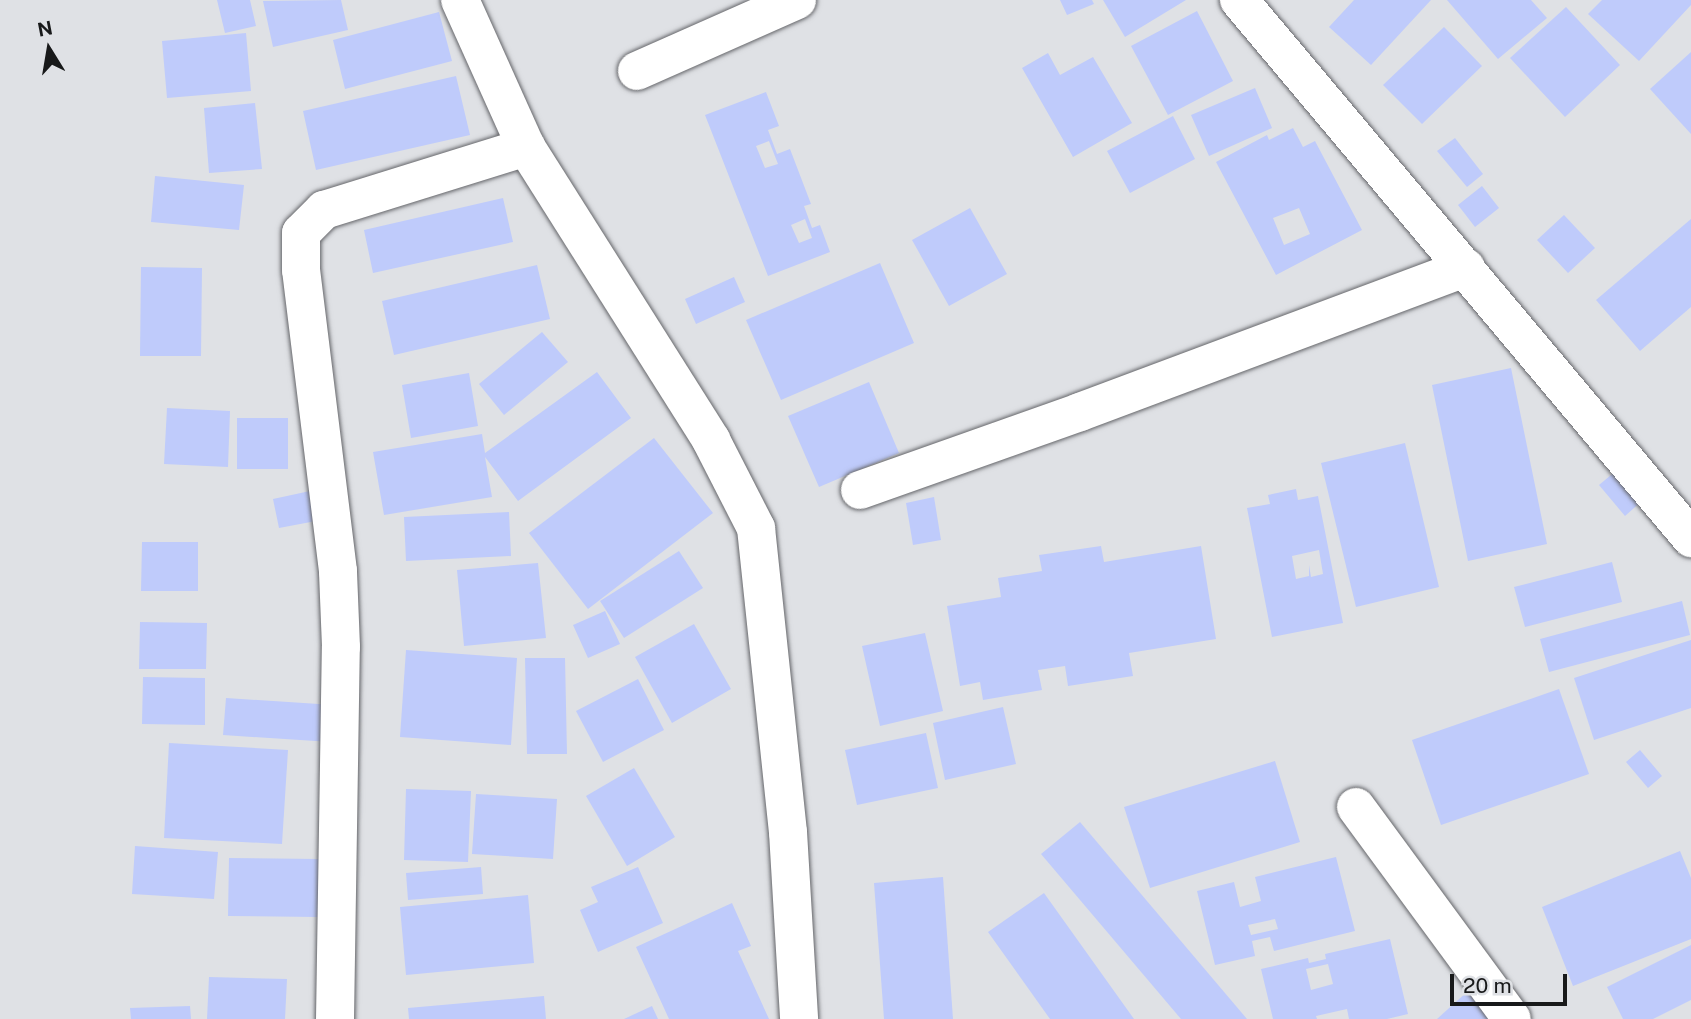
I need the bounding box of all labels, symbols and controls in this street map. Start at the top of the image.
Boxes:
north arrow [14,14,84,84]
text: N [36,16,54,41]
scale bar [1453,960,1570,1004]
text: 20 m [1463,973,1512,998]

